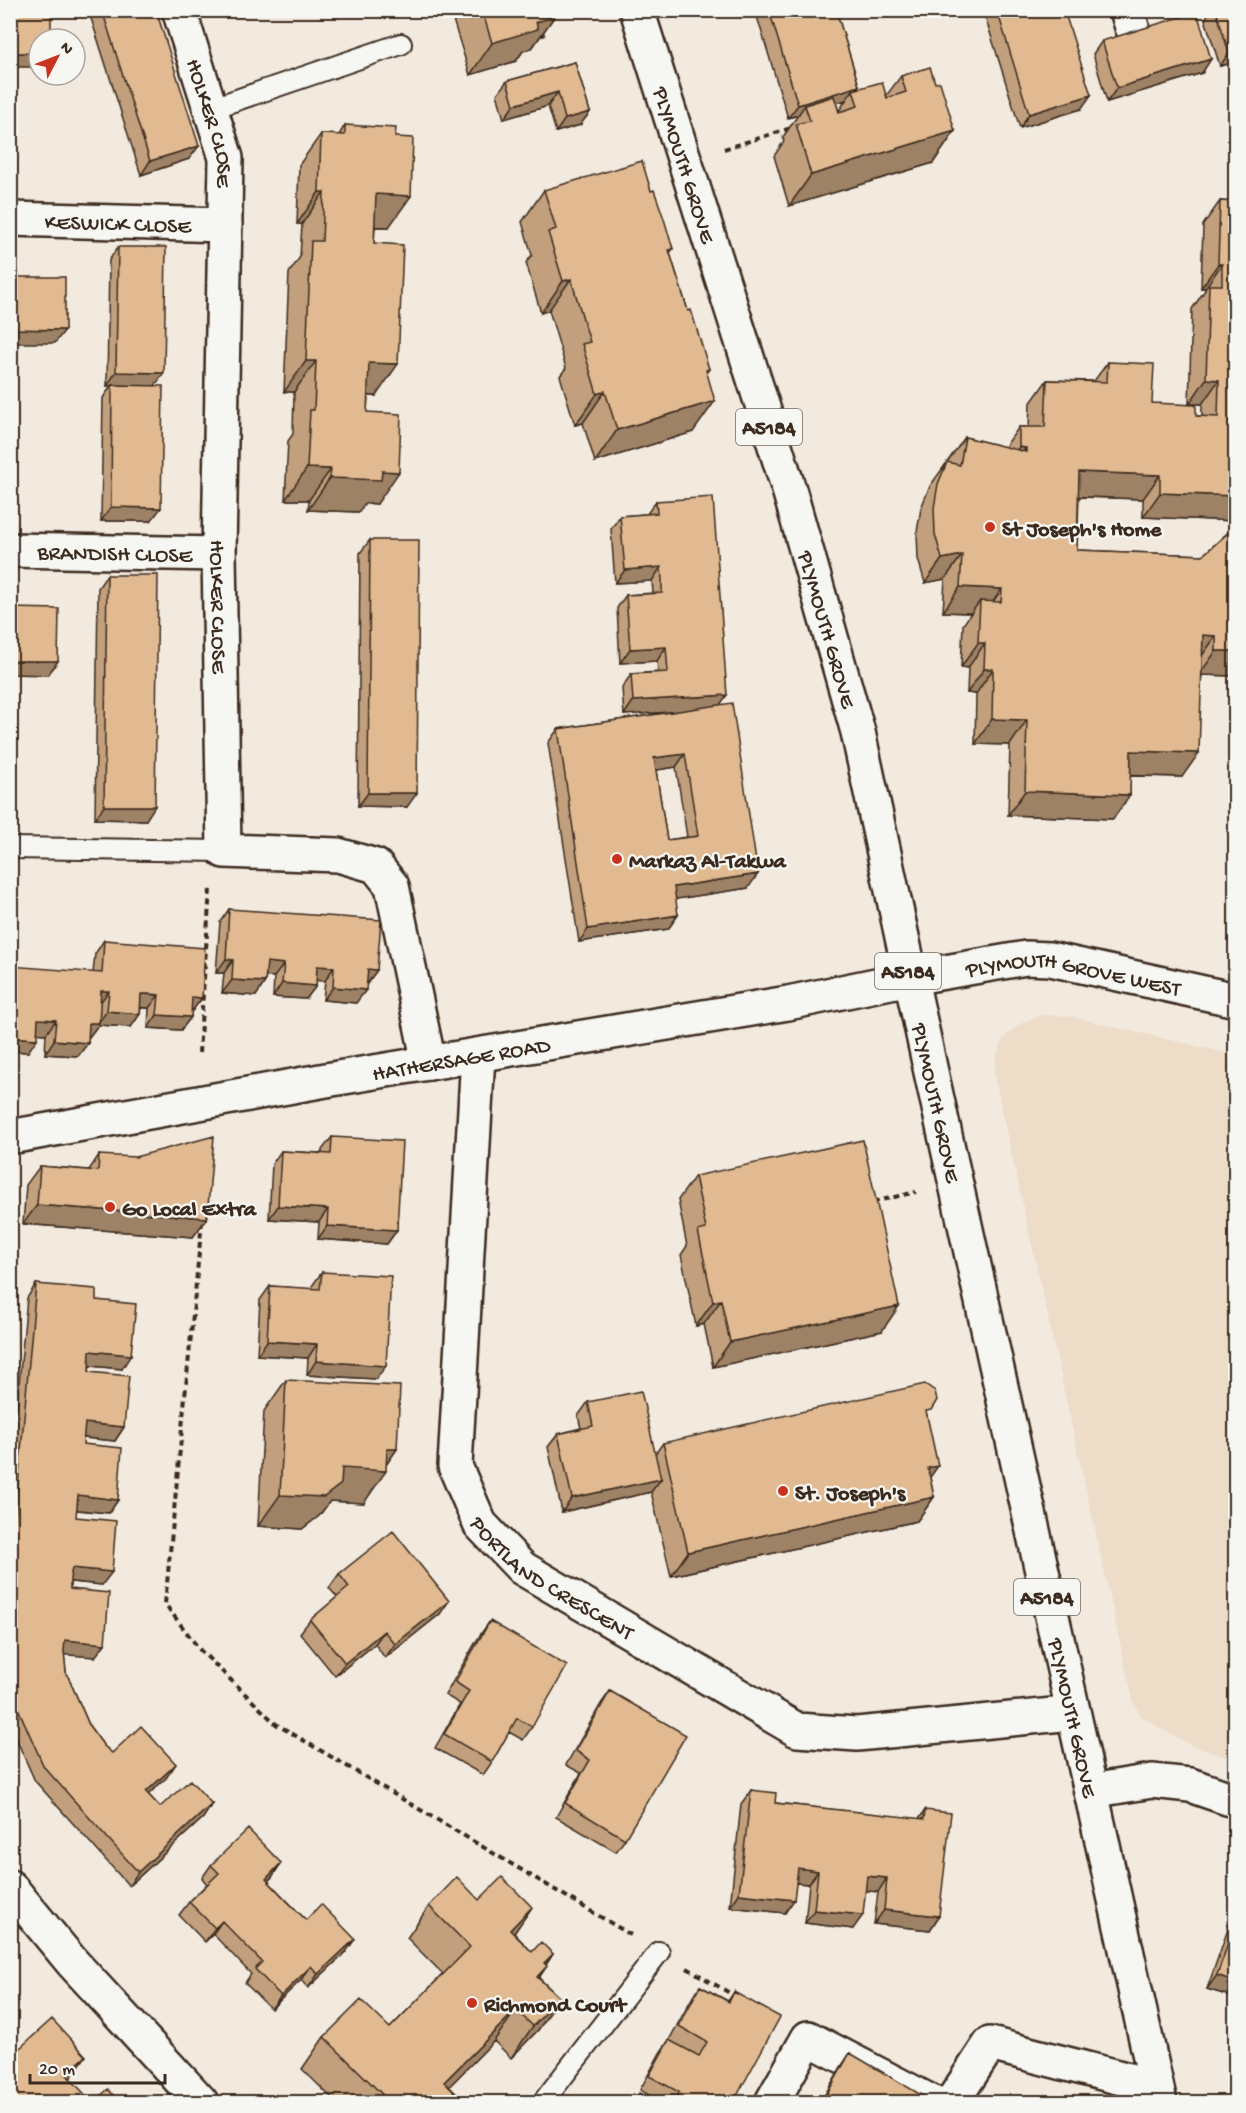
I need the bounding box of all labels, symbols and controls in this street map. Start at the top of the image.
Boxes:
north arrow [27,27,87,87]
text: N [55,39,76,60]
street label: HOLKER CLOSE [178,56,236,189]
street label: PLYMOUTH GROVE [645,83,719,248]
street label: KESWICK CLOSE [44,211,193,241]
road number: A5184 [736,409,802,445]
place label: St Joseph's Home [1002,518,1162,544]
marker: St Joseph's Home [983,520,997,534]
street label: HOLKER CLOSE [202,540,230,675]
street label: BRANDISH CLOSE [36,542,194,571]
street label: PLYMOUTH GROVE [790,547,860,713]
place label: Markaz Al-Takwa [629,850,787,876]
marker: Markaz Al-Takwa [610,852,624,866]
street label: PLYMOUTH GROVE WEST [963,949,1184,1005]
road number: A5184 [875,953,941,989]
street label: PLYMOUTH GROVE [904,1020,964,1187]
street label: HATHERSAGE ROAD [371,1034,553,1089]
place label: Go Local Extra [122,1198,258,1224]
marker: Go Local Extra [103,1200,117,1214]
place label: St. Joseph's [795,1482,907,1508]
marker: St. Joseph's [776,1484,790,1498]
street label: PORTLAND CRESCENT [461,1513,639,1649]
road number: A5184 [1014,1579,1080,1615]
street label: PLYMOUTH GROVE [1040,1635,1101,1802]
place label: Richmond Court [483,1994,628,2020]
marker: Richmond Court [465,1996,479,2010]
scale bar [30,2047,165,2085]
text: 20 m [39,2060,75,2081]

